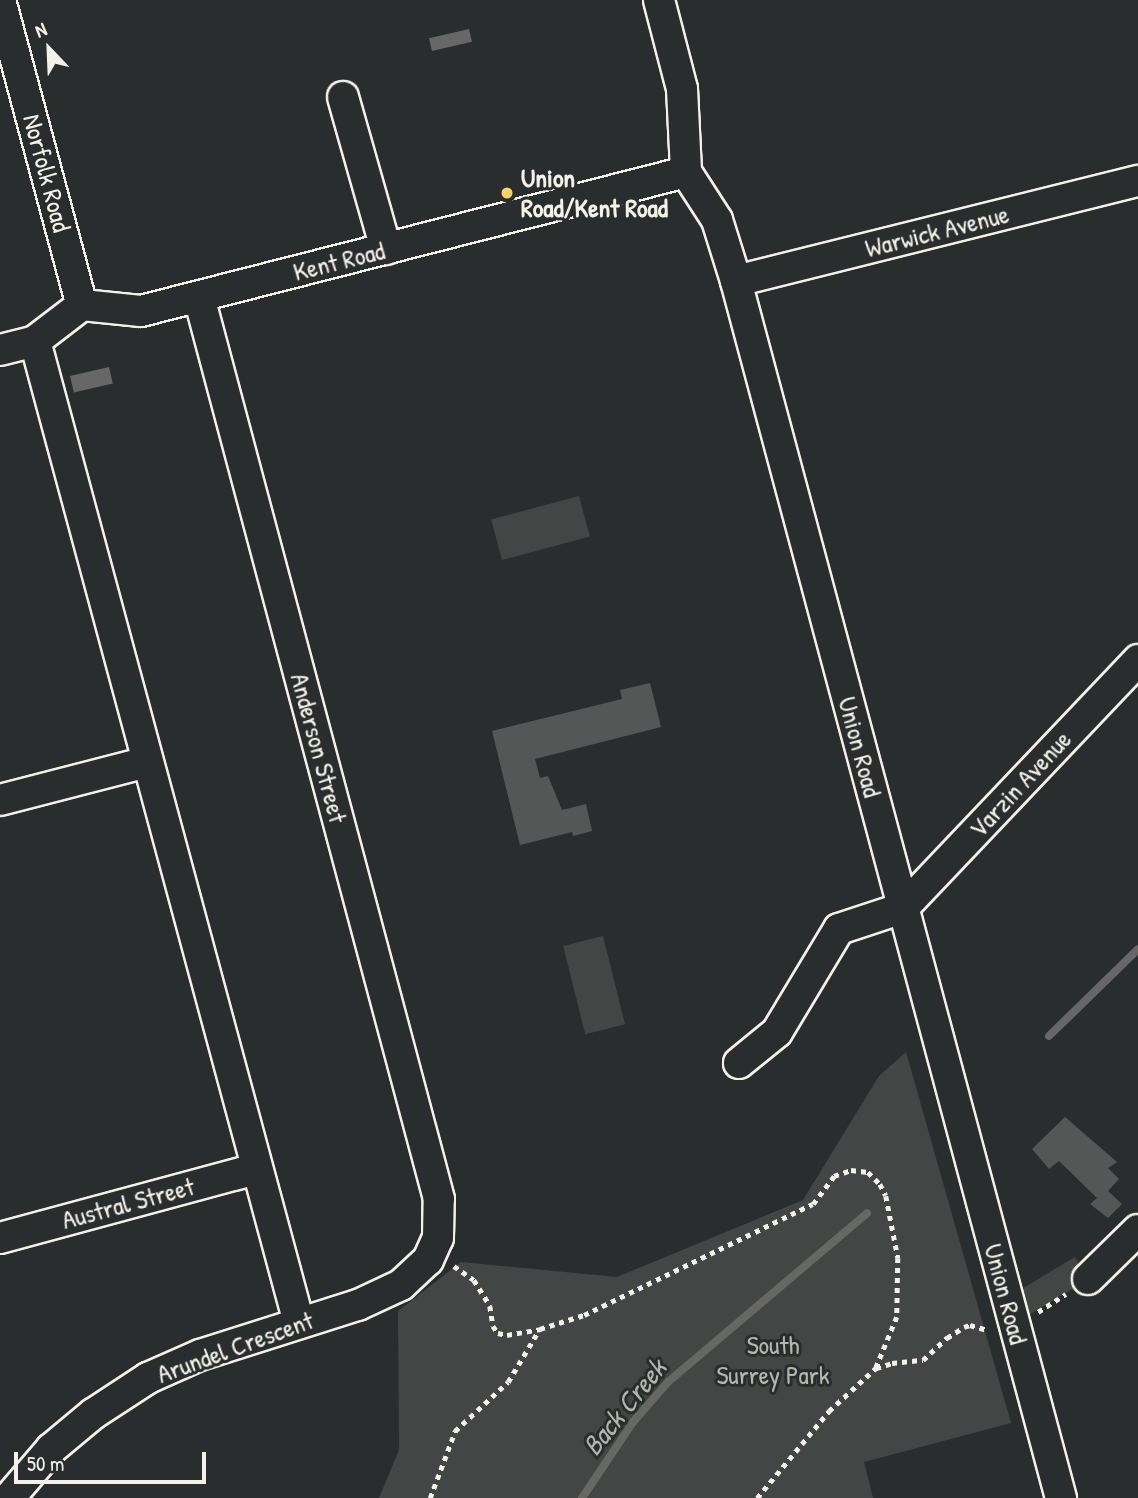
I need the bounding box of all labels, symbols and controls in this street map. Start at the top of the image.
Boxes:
north arrow [14,14,84,84]
text: N [31,16,51,44]
street label: Norfolk Road [16,111,78,235]
place label: Union Road/Kent Road [521,162,668,224]
marker: Union Road/Kent Road [499,185,515,201]
street label: Warwick Avenue [862,198,1012,264]
street label: Kent Road [290,235,388,287]
street label: Anderson Street [284,670,354,826]
street label: Union Road [832,693,888,801]
street label: Varzin Avenue [962,724,1078,844]
street label: Austral Street [58,1170,198,1236]
street label: Union Road [978,1240,1034,1348]
street label: Arundel Crescent [153,1304,317,1390]
park label: South Surrey Park [716,1329,830,1390]
water label: Back Creek [575,1352,673,1462]
scale bar [18,1438,210,1482]
text: 50 m [27,1449,64,1478]

